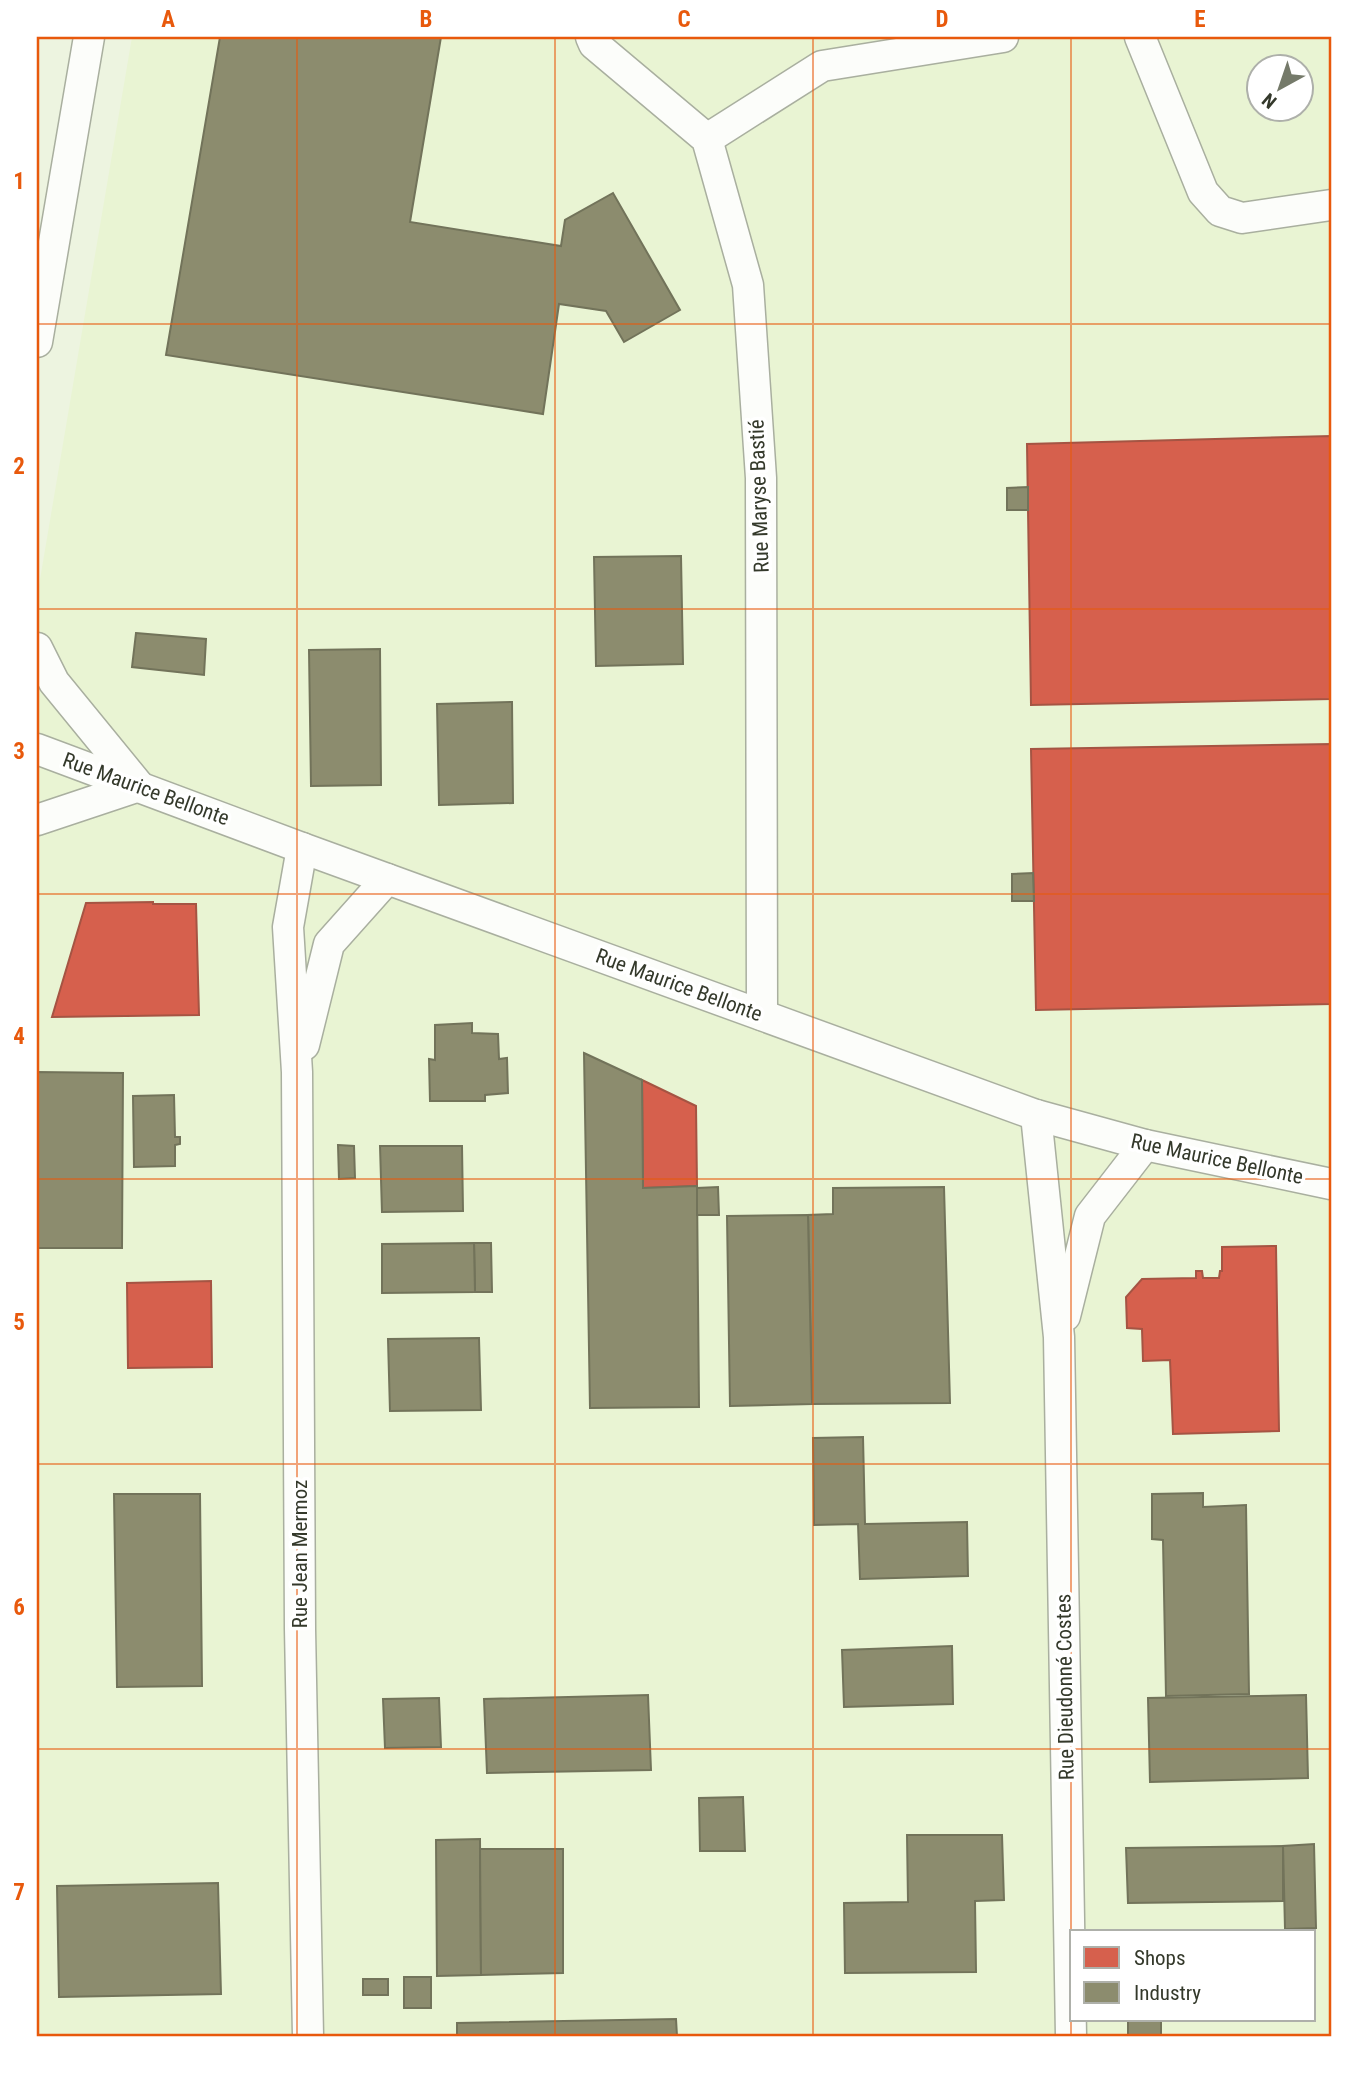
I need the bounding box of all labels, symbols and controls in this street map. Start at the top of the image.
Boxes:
text: A [161,6,175,33]
text: B [420,6,432,33]
text: C [677,6,691,33]
text: D [936,6,949,33]
text: E [1194,6,1206,33]
north arrow [1246,52,1316,122]
text: N [1258,88,1281,113]
text: 1 [13,168,25,195]
street label: Rue Maryse Bastié [744,419,774,573]
text: 2 [13,453,25,480]
text: 3 [13,738,25,765]
street label: Rue Maurice Bellonte [60,748,233,830]
street label: Rue Maurice Bellonte [593,944,766,1026]
text: 4 [13,1023,25,1050]
street label: Rue Maurice Bellonte [1129,1129,1305,1189]
text: 5 [13,1309,25,1336]
street label: Rue Jean Mermoz [288,1480,312,1628]
text: 6 [13,1594,25,1621]
street label: Rue Dieudonné Costes [1051,1594,1079,1780]
text: 7 [13,1879,25,1906]
legend [1070,1930,1316,2021]
text: Shops [1134,1946,1186,1970]
text: Industry [1134,1981,1201,2005]

